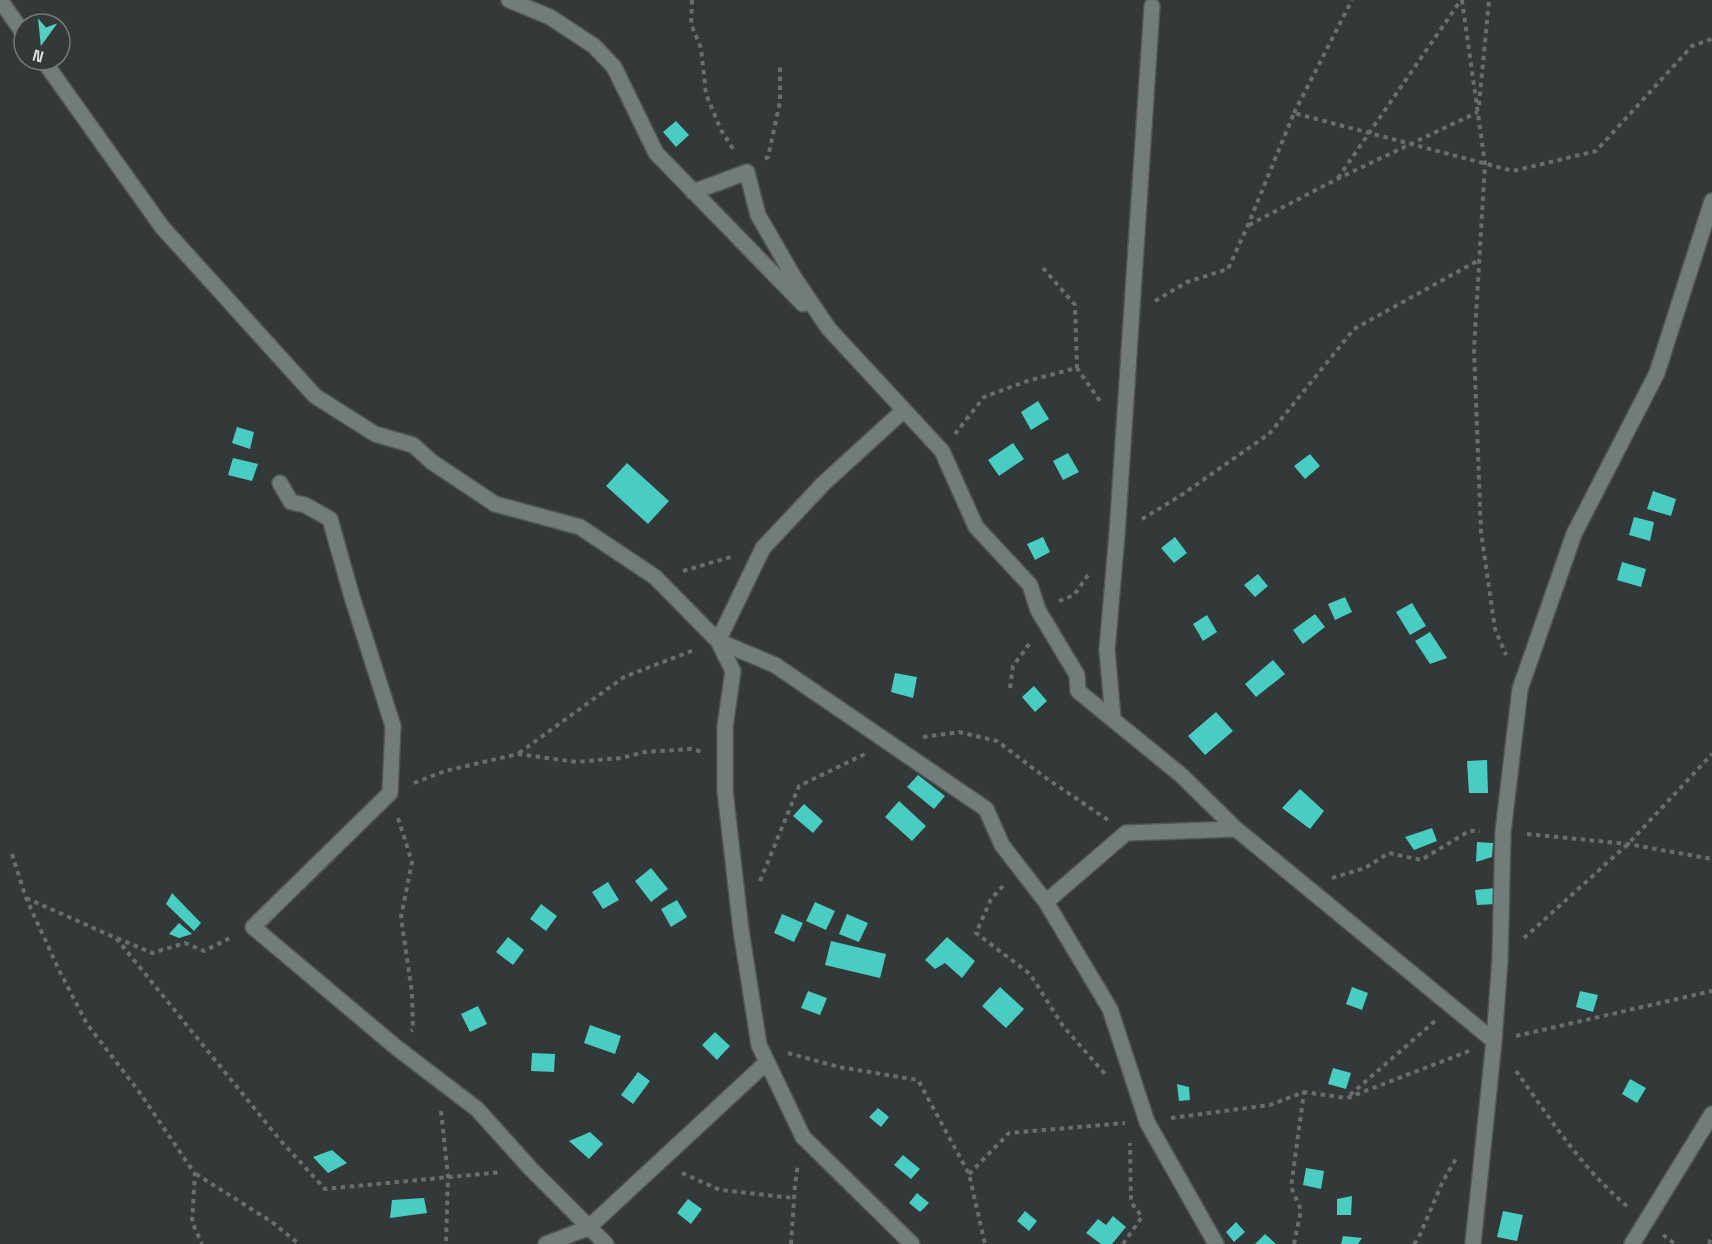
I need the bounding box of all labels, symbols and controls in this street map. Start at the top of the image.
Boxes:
north arrow [12,12,72,72]
text: N [30,44,46,68]

